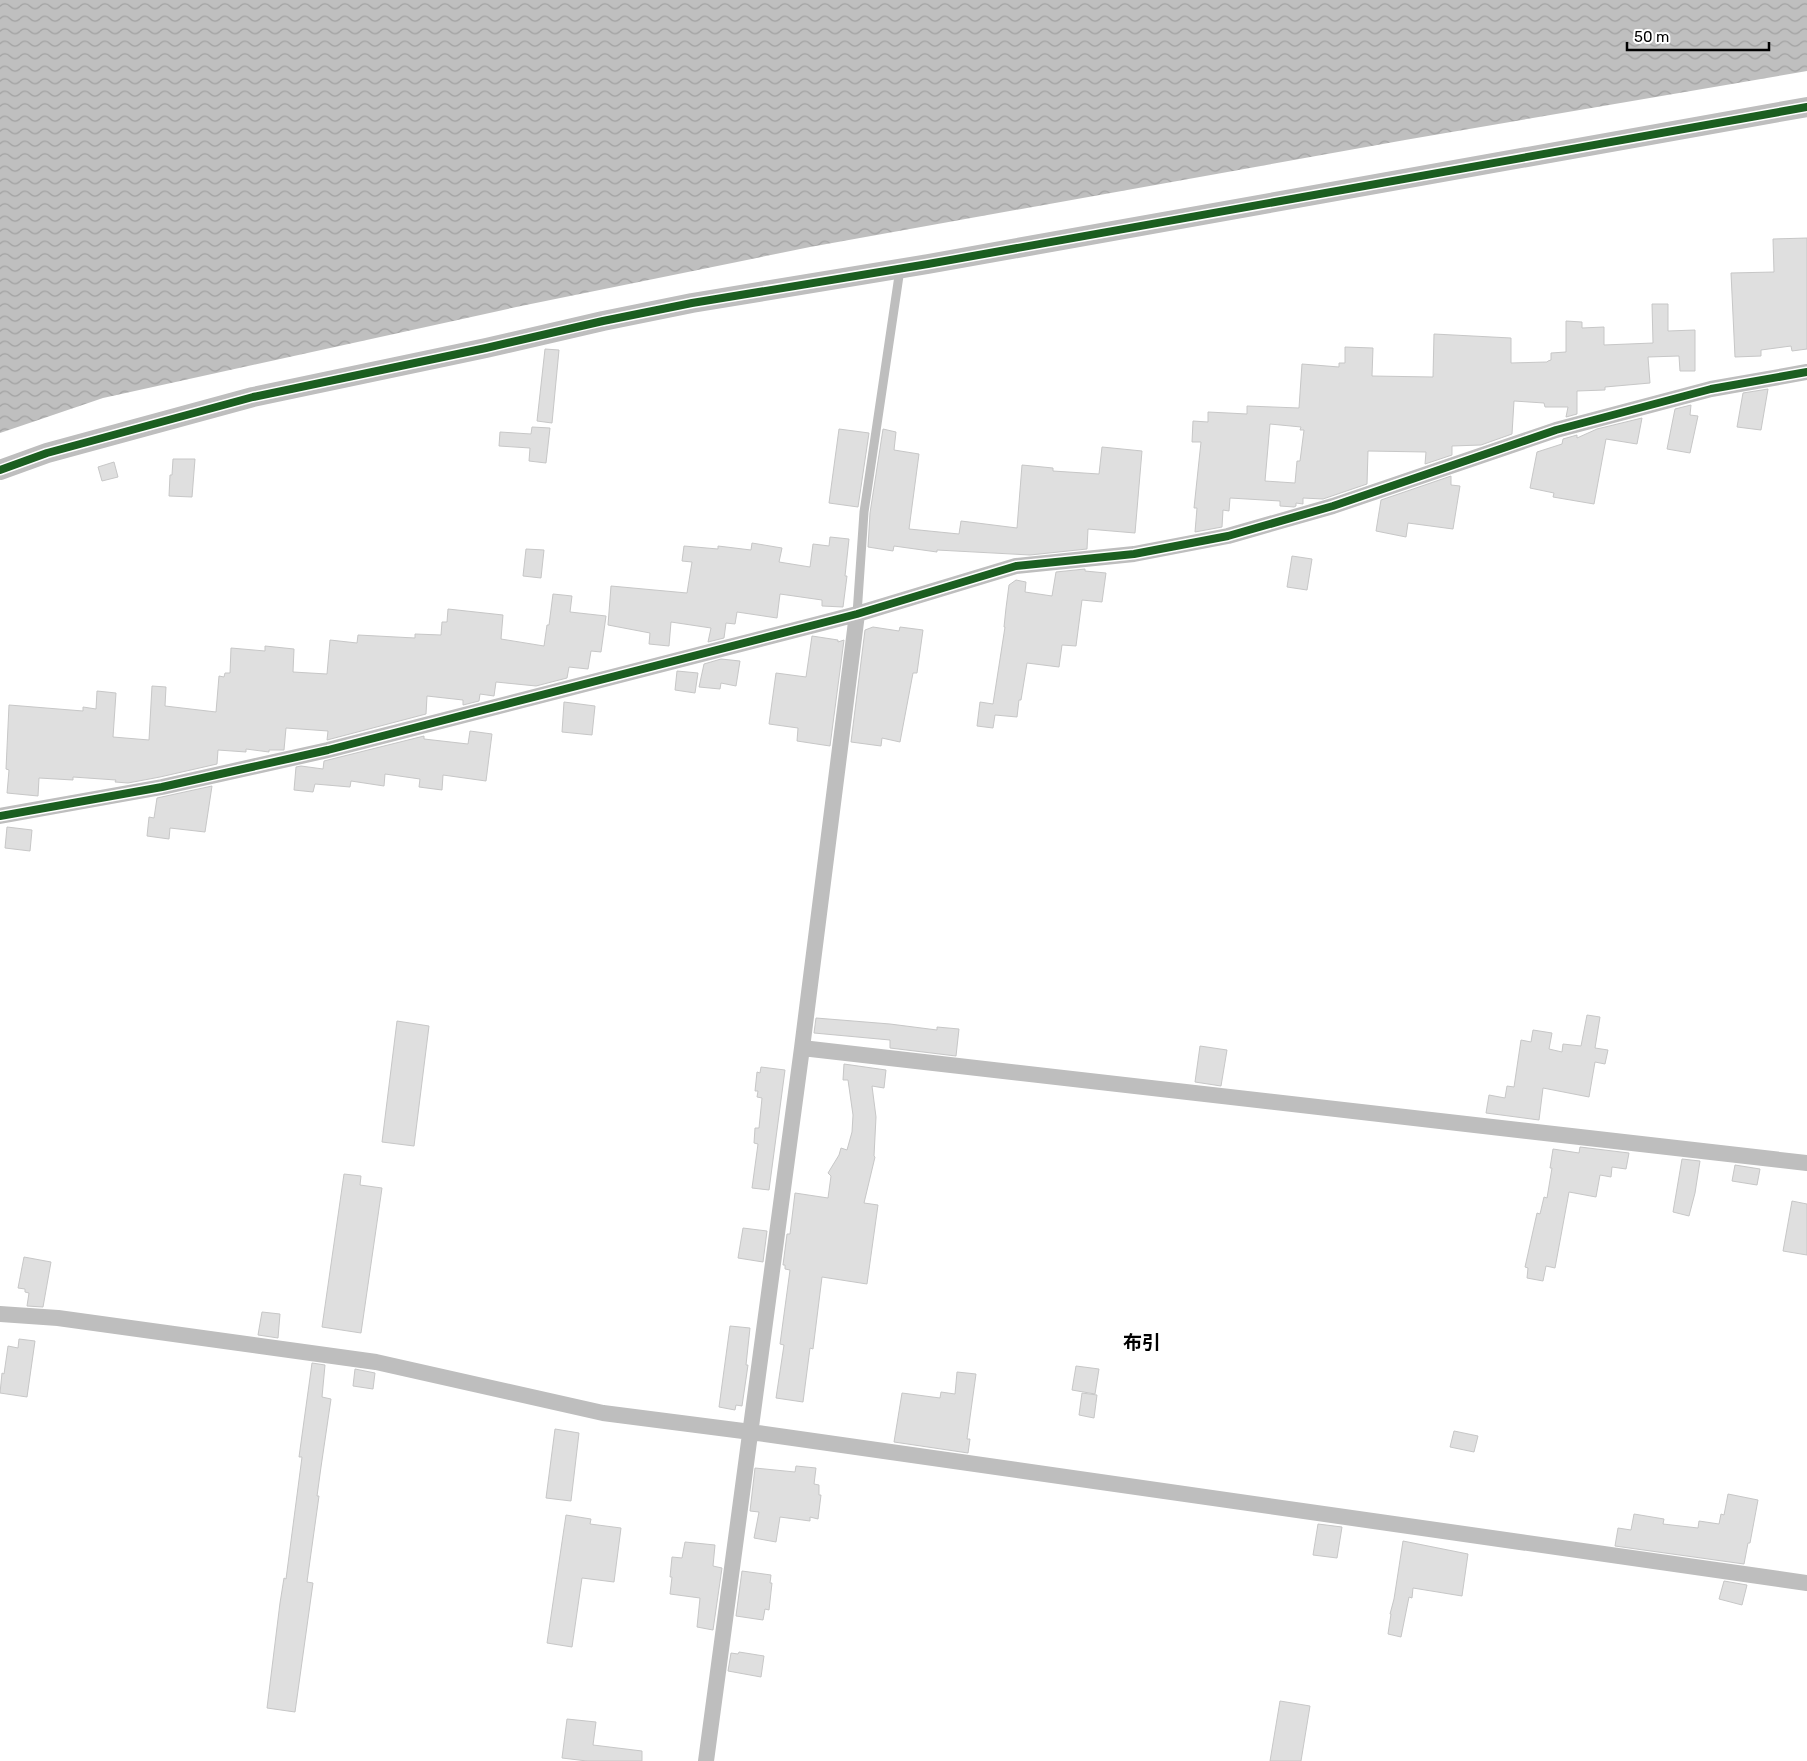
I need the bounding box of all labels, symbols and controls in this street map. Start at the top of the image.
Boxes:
scale bar [1627,20,1770,52]
text: 50 m [1634,28,1669,46]
district label: 布引 [1123,1331,1161,1354]

